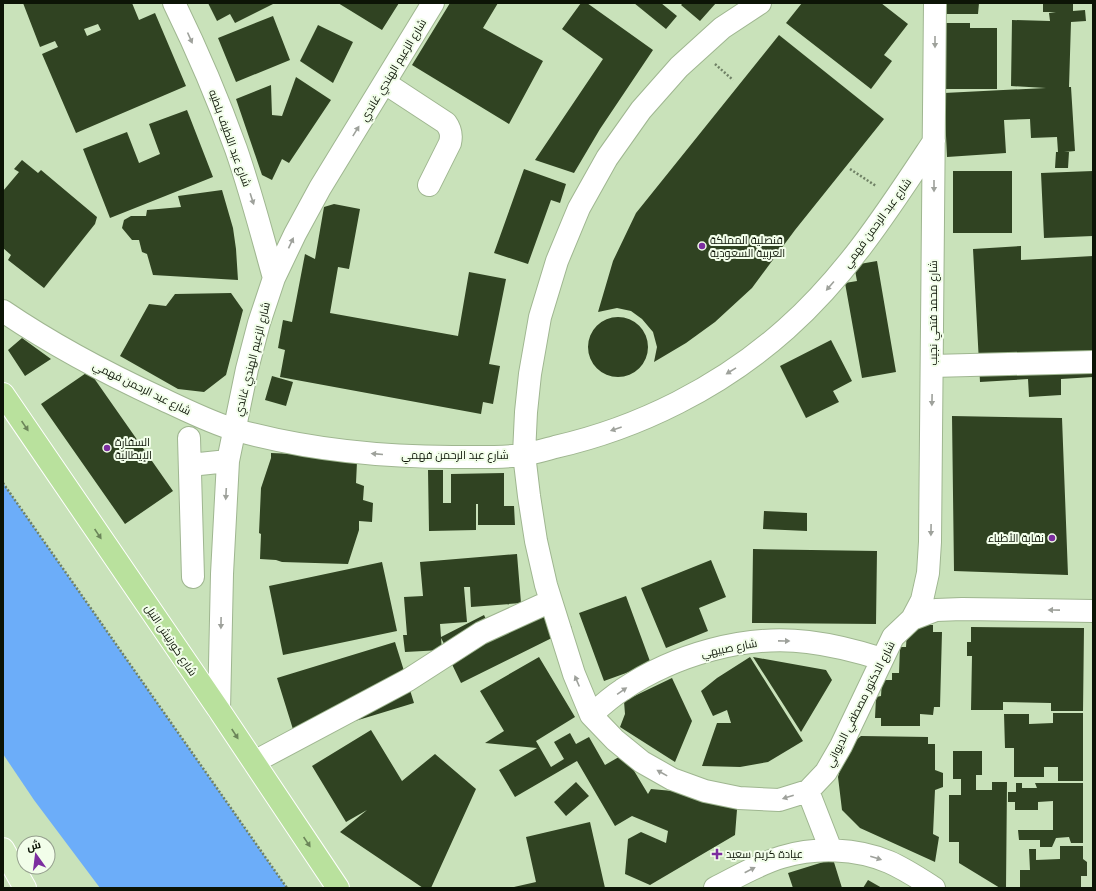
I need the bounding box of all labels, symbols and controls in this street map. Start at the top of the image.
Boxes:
street label: شارع الزعيم الهندي غاندي [356,16,431,125]
one-way arrow [187,33,193,44]
one-way arrow [932,36,938,49]
street label: شارع عبد اللطيف بلطيه [205,87,255,189]
one-way arrow [352,125,359,137]
street label: شارع عبد الرحمن فهمي [839,175,916,272]
one-way arrow [931,180,937,193]
one-way arrow [249,193,255,205]
place label: قنصلية المملكة العربية السعودية [710,232,785,261]
one-way arrow [288,238,294,249]
marker: قنصلية المملكة العربية السعودية [697,241,707,251]
street label: شارع محمد فتحي نجيب [925,260,942,366]
one-way arrow [825,281,834,292]
street label: شارع الزعيم الهندي غاندي [230,300,275,418]
street label: شارع عبد الرحمن فهمي [90,357,194,420]
one-way arrow [726,367,736,375]
one-way arrow [929,394,935,407]
one-way arrow [21,421,29,432]
one-way arrow [609,427,621,433]
place label: السفارة الإيطالية [115,434,152,463]
marker: السفارة الإيطالية [102,443,112,453]
street label: شارع عبد الرحمن فهمي [401,447,509,464]
one-way arrow [371,451,383,457]
one-way arrow [223,488,230,500]
one-way arrow [928,524,934,537]
one-way arrow [94,528,102,539]
place label: نقابة الأطباء [988,530,1044,546]
marker: نقابة الأطباء [1047,533,1057,543]
street label: شارع كورنيش النيل [141,601,201,679]
one-way arrow [1048,607,1060,614]
one-way arrow [218,617,224,630]
street label: شارع صبيهي [700,635,759,662]
one-way arrow [778,638,791,644]
street label: شارع الدكتور مصطفي الديواني [821,638,900,770]
one-way arrow [573,674,579,686]
one-way arrow [616,687,627,695]
one-way arrow [231,728,238,740]
one-way arrow [657,770,668,777]
one-way arrow [781,794,793,800]
north arrow [16,835,56,875]
text: ش [25,836,42,855]
one-way arrow [303,837,311,847]
place label: عيادة كريم سعيد [726,846,803,862]
marker: عيادة كريم سعيد [711,848,723,860]
one-way arrow [870,855,882,861]
one-way arrow [744,867,756,874]

